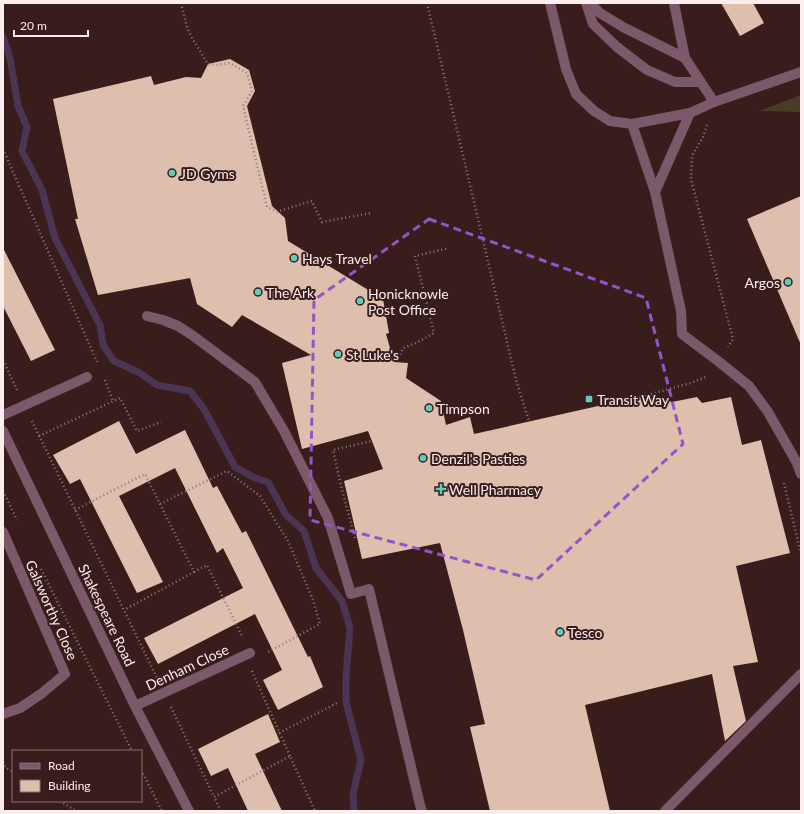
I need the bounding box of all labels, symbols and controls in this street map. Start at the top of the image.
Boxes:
scale bar [14,12,88,38]
text: 20 m [20,18,47,33]
place label: JD Gyms [180,165,235,182]
marker: JD Gyms [167,168,177,178]
place label: Hays Travel [302,250,372,267]
marker: Hays Travel [289,253,299,263]
place label: Argos [744,274,780,291]
marker: Argos [783,277,793,287]
place label: The Ark [266,284,315,301]
place label: Honicknowle Post Office [368,285,449,318]
marker: The Ark [253,287,263,297]
marker: Honicknowle Post Office [355,296,365,306]
place label: St Luke's [346,346,399,363]
marker: St Luke's [333,349,343,359]
place label: Transit Way [597,391,670,408]
marker: Transit Way [584,394,594,404]
place label: Timpson [437,400,490,417]
marker: Timpson [424,403,434,413]
place label: Denzil's Pasties [431,450,525,467]
marker: Denzil's Pasties [418,453,428,463]
place label: Well Pharmacy [449,481,542,498]
marker: Well Pharmacy [436,484,446,494]
street label: Galsworthy Close [22,557,82,663]
street label: Shakespeare Road [75,561,139,669]
place label: Tesco [568,624,603,641]
marker: Tesco [555,627,565,637]
street label: Denham Close [143,640,231,694]
legend [12,750,142,802]
text: Road [48,758,75,773]
text: Building [48,778,91,793]

